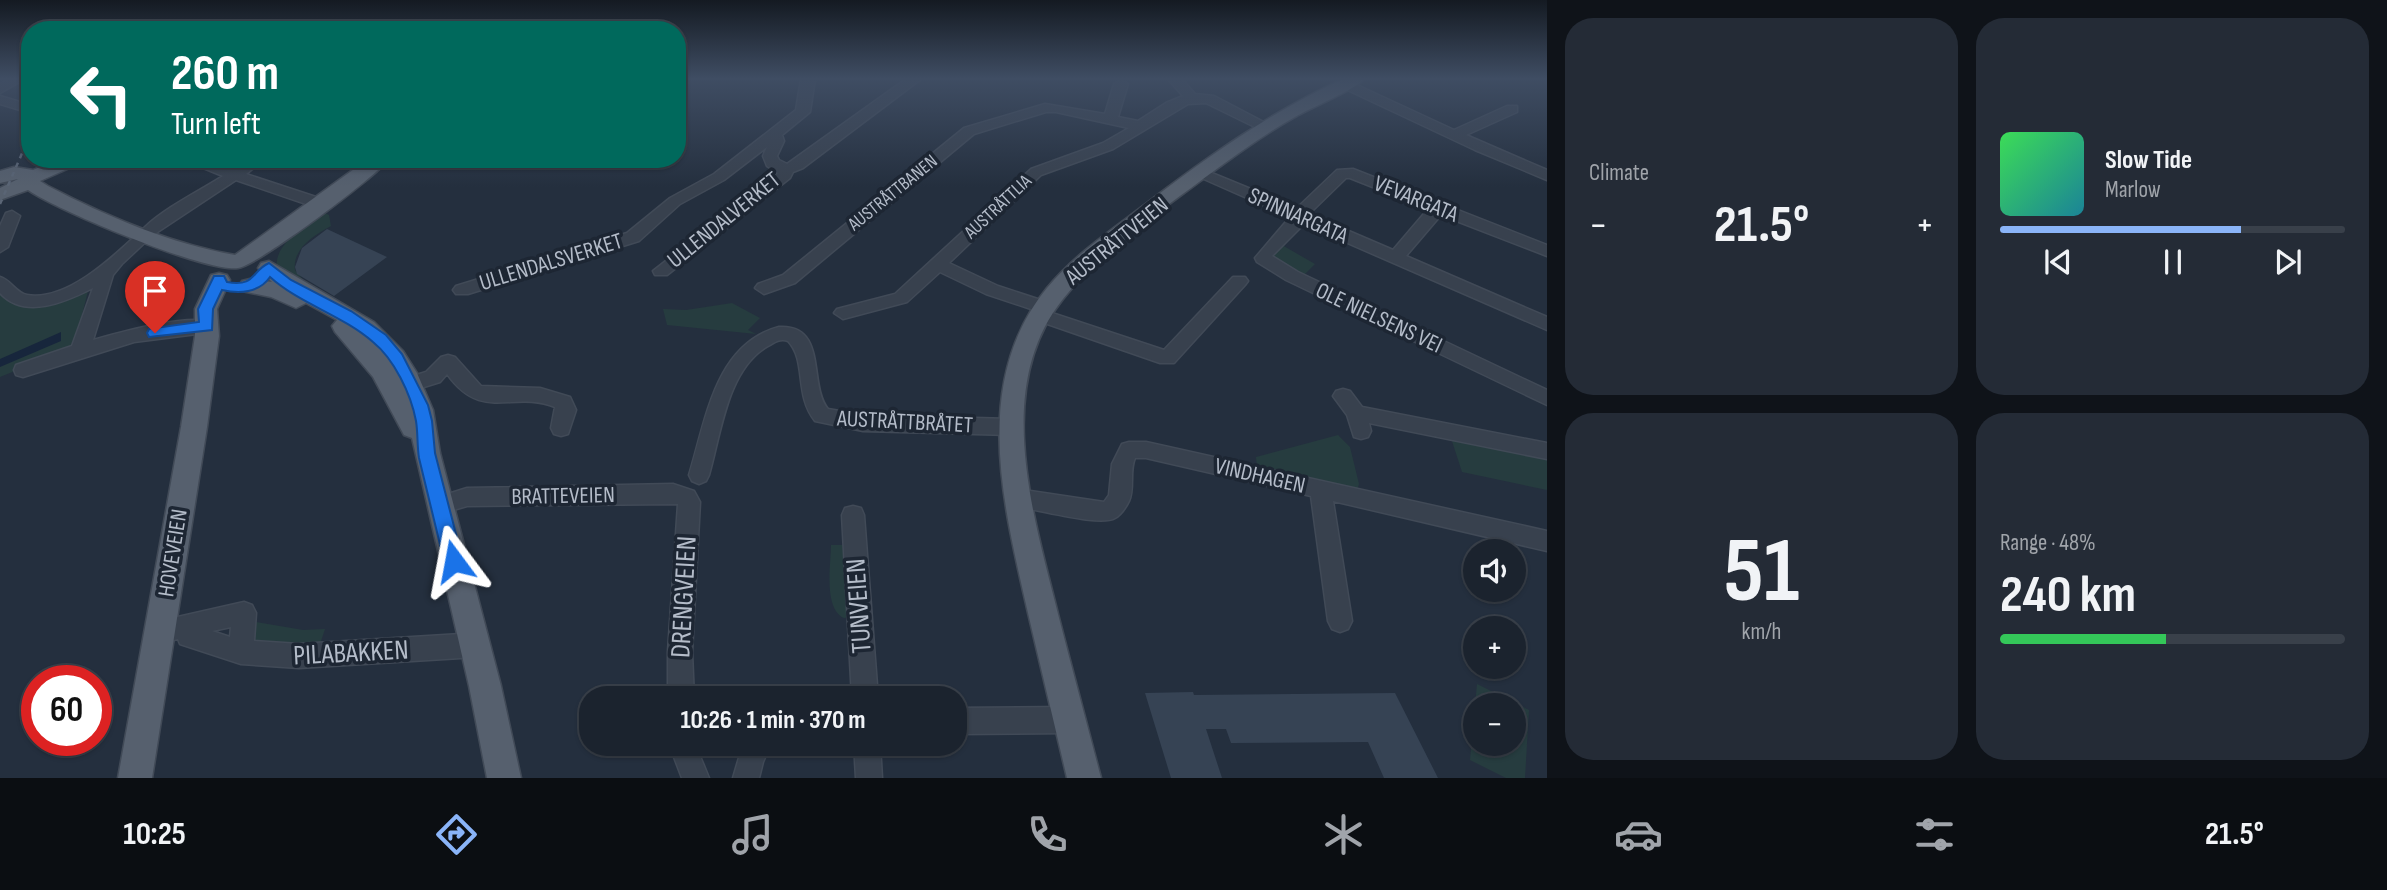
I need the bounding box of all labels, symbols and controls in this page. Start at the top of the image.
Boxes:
text: 260 m [171,45,279,104]
icon: left [56,49,147,140]
text: Turn left [171,105,261,144]
text: Slow Tide [2105,145,2192,176]
street label: AUSTRÅTTBANEN [843,150,942,237]
text: Climate [1589,159,1649,187]
street label: ULLENDALVERKET [662,166,786,274]
street label: AUSTRÅTTLIA [959,169,1037,245]
street label: VEVARGATA [1370,169,1462,229]
text: Marlow [2105,176,2161,204]
street label: SPINNARGATA [1244,182,1353,251]
street label: AUSTRÅTTVEIEN [1059,191,1174,292]
text: 21.5° [1714,194,1809,257]
text: − [1589,203,1608,248]
text: + [1915,203,1934,248]
street label: ULLENDALSVERKET [476,227,626,297]
icon: previous [2039,243,2077,281]
icon: pause [2154,243,2192,281]
icon: next [2269,243,2307,281]
pin [125,261,185,333]
icon: arrive [136,272,174,310]
street label: OLE NIELSENS VEI [1311,277,1447,359]
street label: AUSTRÅTTBRÅTET [835,404,974,440]
street label: VINDHAGEN [1212,452,1308,500]
street label: BRATTEVEIEN [511,481,615,511]
street label: HOVEVEIEN [152,507,194,599]
text: 51 [1724,518,1799,627]
position arrow [417,524,491,598]
text: Range · 48% [2000,529,2096,557]
street label: DRENGVEIEN [664,535,704,659]
map controls [1463,539,1526,756]
button: sound [1463,539,1526,602]
street label: TUNVEIEN [839,557,879,655]
text: 240 km [2000,564,2136,627]
button: + [1463,616,1526,679]
text: km/h [1742,618,1781,646]
street label: PILABAKKEN [293,634,409,672]
speed limit sign: 60 [21,665,112,756]
button: − [1463,693,1526,756]
text: 10:26 · 1 min · 370 m [680,705,866,736]
icon: directions [432,810,481,859]
icon: music [728,810,777,859]
icon: phone [1023,810,1072,859]
icon: climate [1319,810,1368,859]
icon: car [1614,810,1663,859]
icon: filters [1910,810,1959,859]
text: 10:25 [123,815,186,854]
text: 21.5° [2205,815,2264,854]

